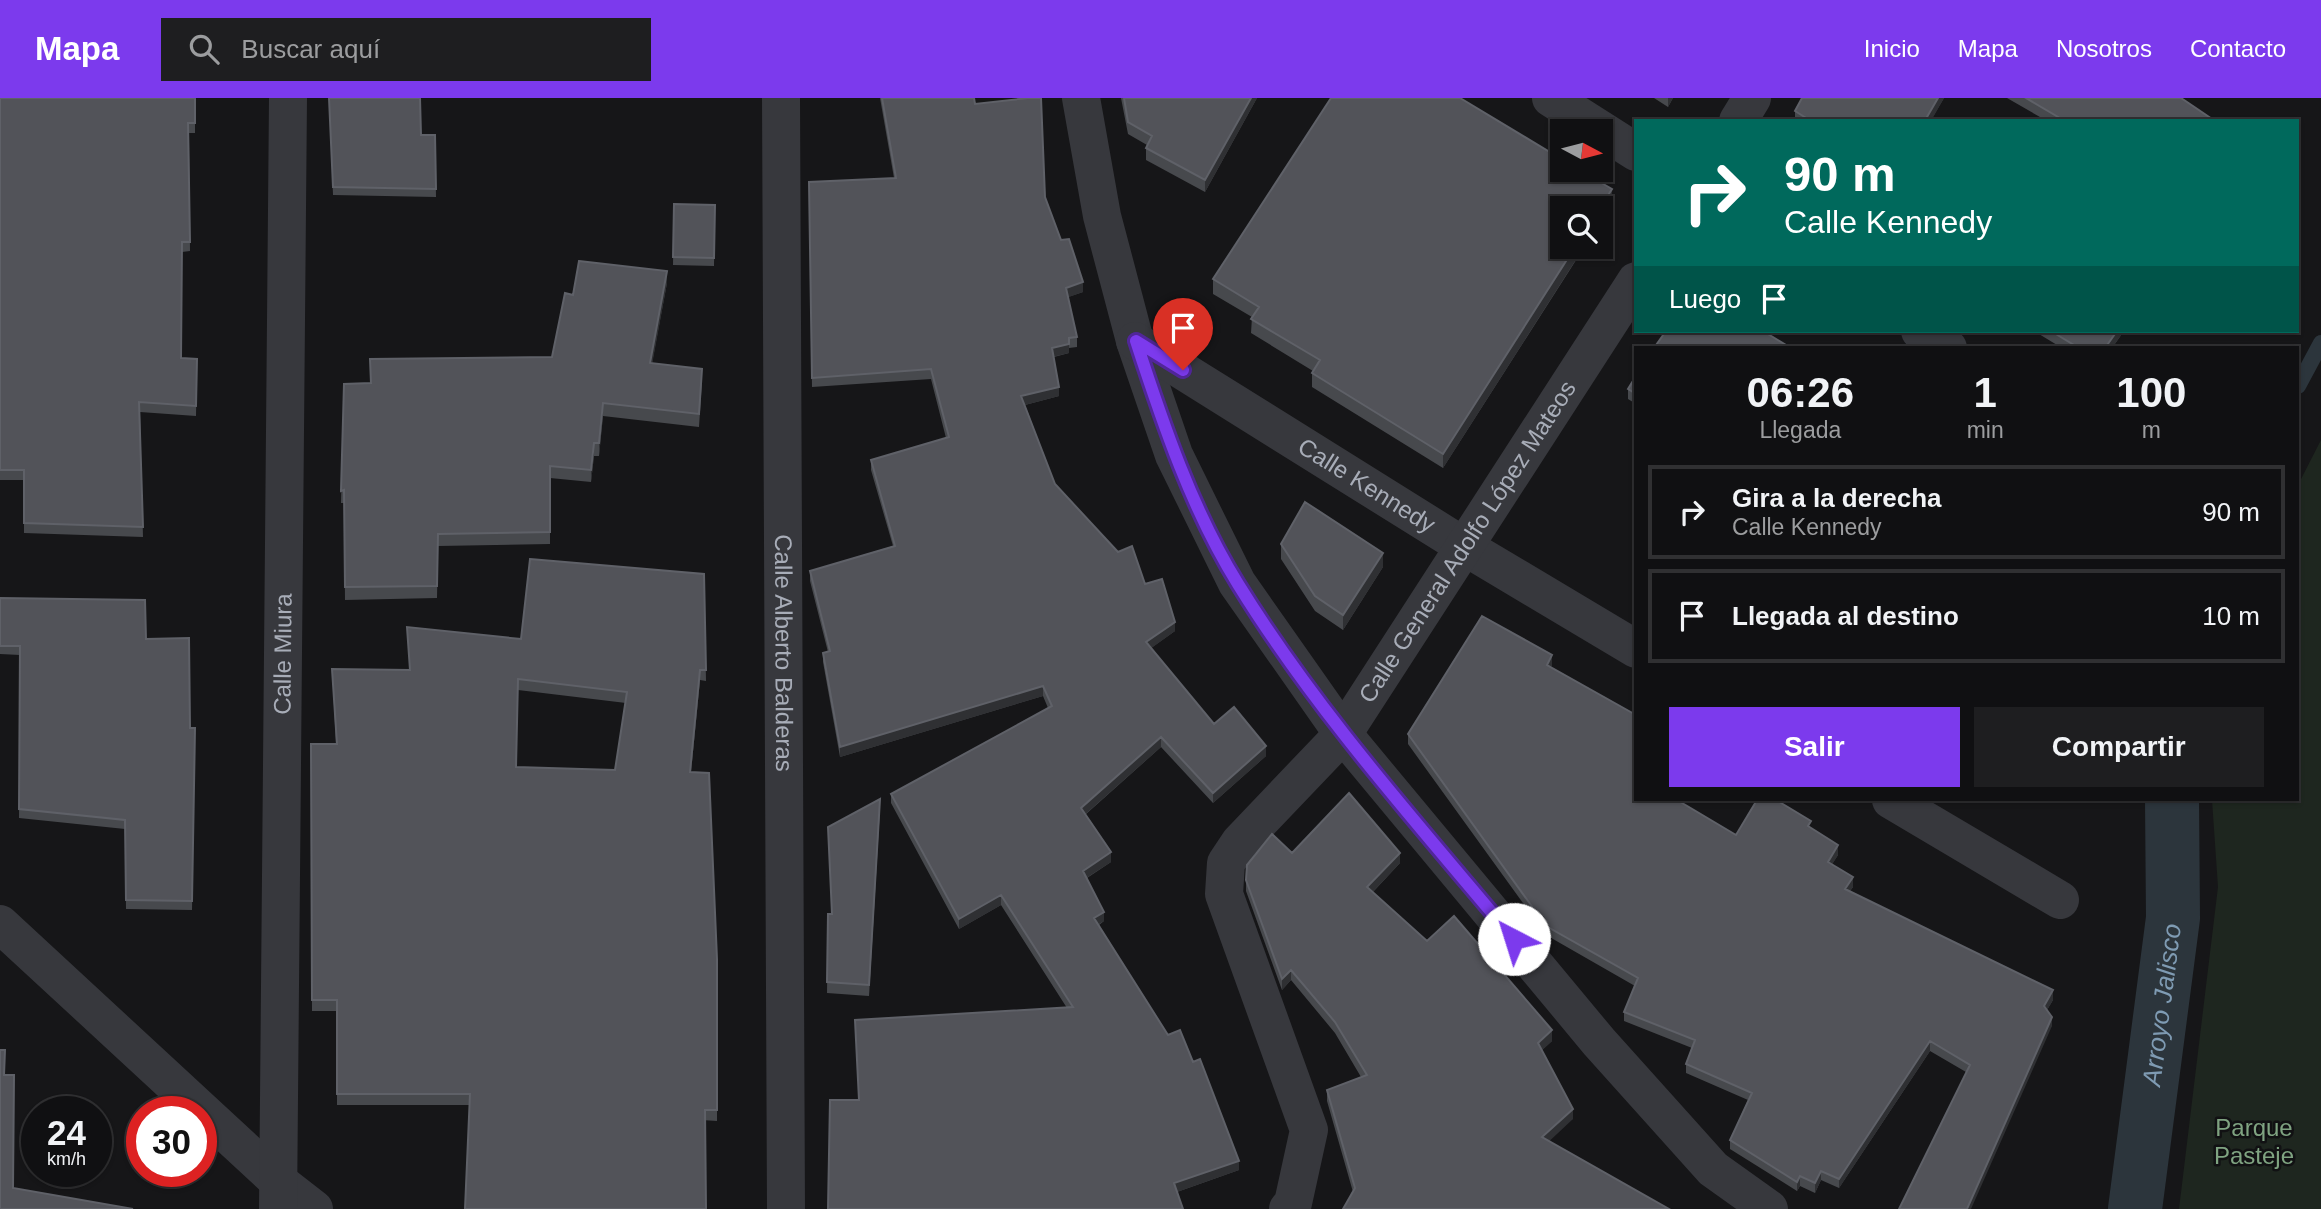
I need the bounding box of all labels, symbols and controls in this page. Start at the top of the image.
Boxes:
search box [161,18,651,81]
text: Mapa [35,30,119,67]
icon: search [185,30,223,68]
text: Buscar aquí [241,34,380,64]
text: Inicio [1864,35,1920,62]
text: Mapa [1958,35,2018,62]
text: Nosotros [2056,35,2152,62]
text: Contacto [2190,35,2286,62]
north arrow [1550,119,1614,182]
map controls [1550,119,1613,259]
icon: right [1669,147,1760,238]
text: 90 m [1784,147,1896,201]
button: search [1550,196,1613,259]
text: Calle Kennedy [1784,204,1992,240]
icon: arrive [1755,280,1793,318]
text: Luego [1669,284,1741,314]
pin [1153,298,1213,370]
icon: arrive [1164,309,1202,347]
text: 06:26 [1747,369,1854,416]
text: 1 [1973,369,1997,416]
text: 100 [2116,369,2186,416]
street label: Calle General Adolfo López Mateos [1353,375,1581,707]
text: Llegada [1759,417,1841,443]
text: min [1967,417,2004,443]
text: m [2142,417,2161,443]
street label: Calle Kennedy [1293,432,1440,538]
text: Gira a la derecha [1732,483,1942,513]
icon: right [1673,493,1711,531]
text: 90 m [2202,497,2260,527]
text: Calle Kennedy [1732,514,1882,540]
street label: Calle Alberto Balderas [770,534,798,772]
street label: Calle Miura [268,593,297,715]
icon: arrive [1673,597,1711,635]
text: Llegada al destino [1732,601,1959,631]
text: 10 m [2202,601,2260,631]
button: Salir [1669,707,1960,787]
button: Compartir [1974,707,2264,787]
position arrow [1477,902,1551,976]
water label: Arroyo Jalisco [2136,922,2187,1090]
speed limit sign: 30 [126,1096,217,1187]
text: 24 [47,1113,86,1152]
park label: Parque Pasteje [2214,1114,2294,1169]
text: km/h [47,1149,86,1169]

